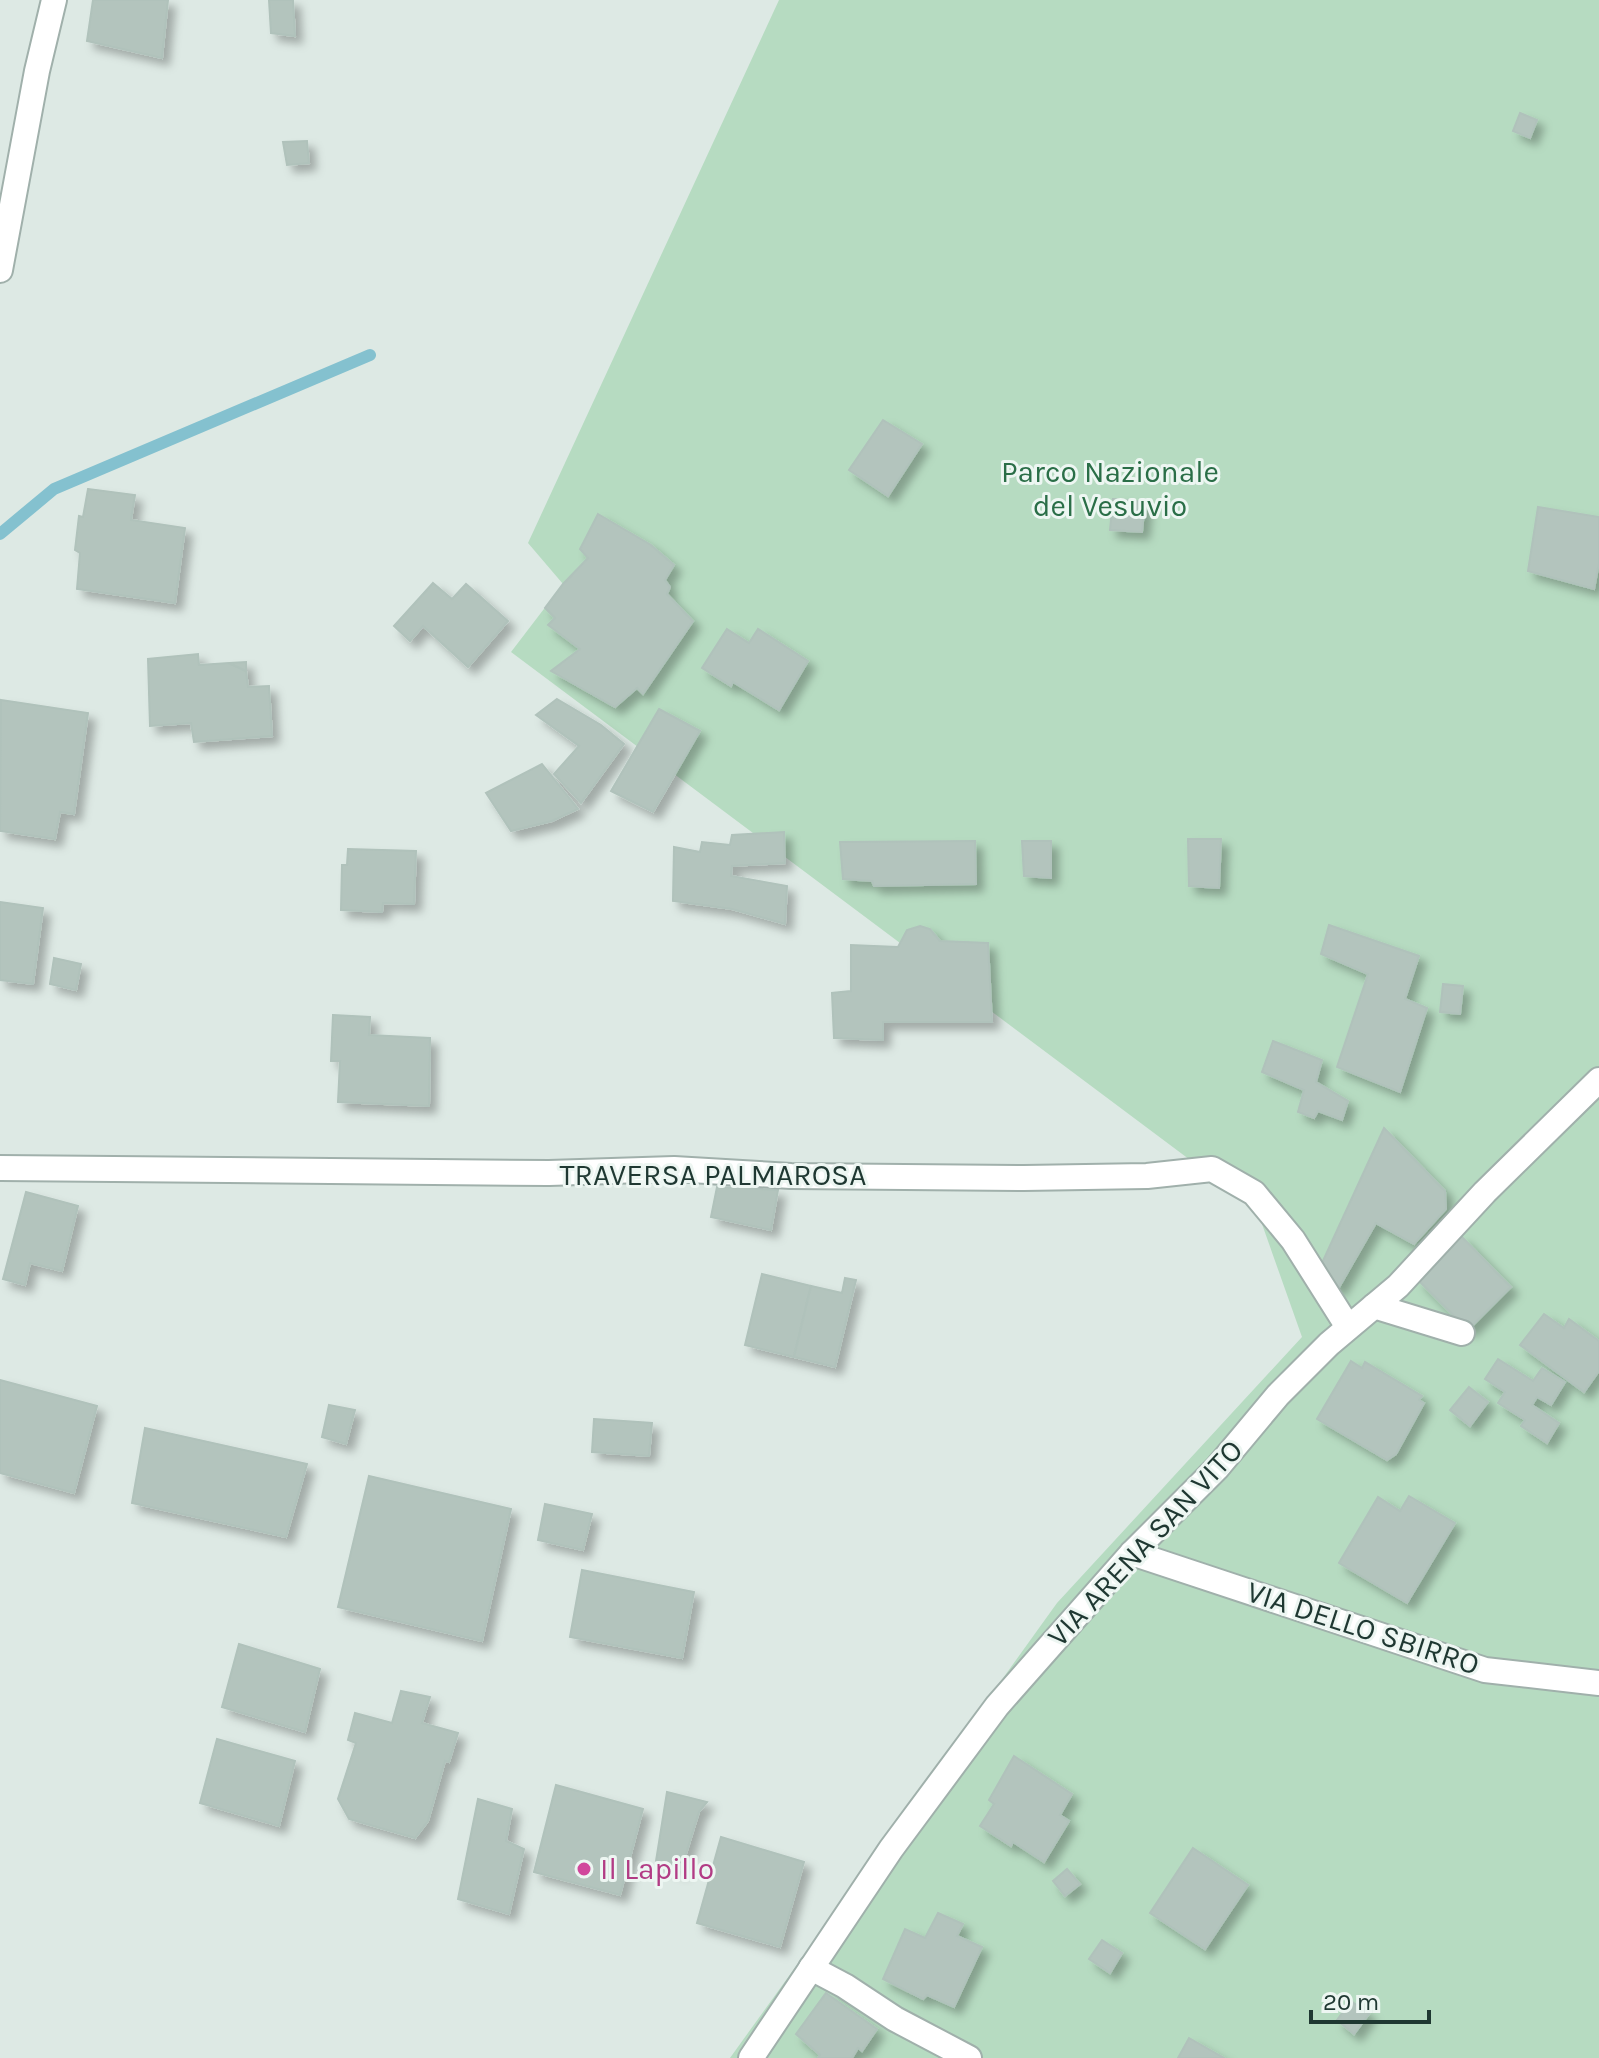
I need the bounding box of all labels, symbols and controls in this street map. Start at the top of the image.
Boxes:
park label: Parco Nazionale del Vesuvio [1001,454,1219,524]
street label: TRAVERSA PALMAROSA [560,1157,866,1193]
street label: VIA ARENA SAN VITO [1040,1432,1250,1654]
street label: VIA DELLO SBIRRO [1242,1573,1484,1683]
place label: Il Lapillo [600,1851,714,1887]
marker: Il Lapillo [575,1860,593,1878]
scale bar [1311,1974,1429,2024]
text: 20 m [1323,1988,1379,2016]

